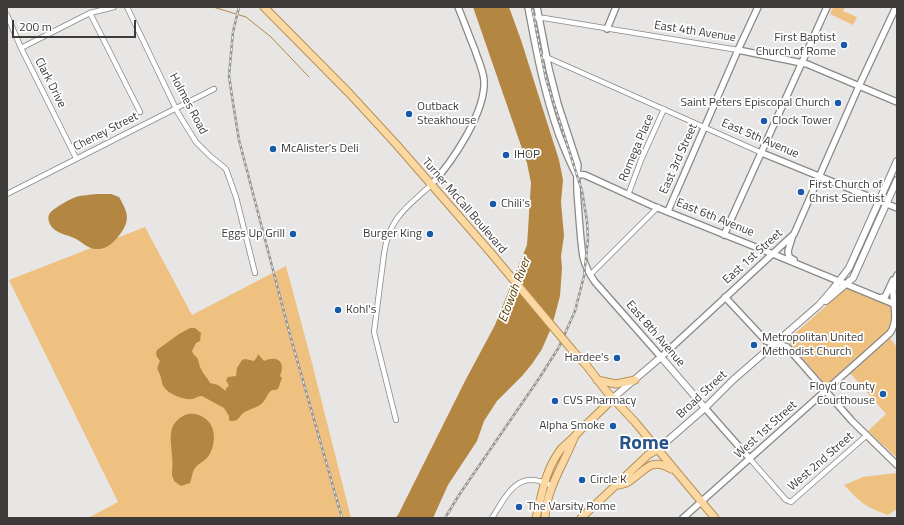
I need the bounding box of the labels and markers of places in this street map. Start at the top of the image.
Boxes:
place label: First Baptist Church of Rome [756,31,836,59]
marker: First Baptist Church of Rome [839,40,849,50]
place label: Saint Peters Episcopal Church [680,96,830,110]
marker: Saint Peters Episcopal Church [833,98,843,108]
place label: Outback Steakhouse [417,100,476,128]
marker: Outback Steakhouse [404,109,414,119]
place label: Clock Tower [772,114,832,128]
marker: Clock Tower [759,116,769,126]
place label: McAlister's Deli [281,142,359,156]
marker: McAlister's Deli [268,144,278,154]
place label: IHOP [514,148,540,162]
marker: IHOP [501,150,511,160]
place label: First Church of Christ Scientist [809,178,885,206]
marker: First Church of Christ Scientist [796,187,806,197]
place label: Chili's [501,197,530,211]
marker: Chili's [488,199,498,209]
place label: Eggs Up Grill [222,227,285,241]
place label: Burger King [363,227,422,241]
marker: Eggs Up Grill [288,229,298,239]
marker: Burger King [425,229,435,239]
place label: Kohl's [346,303,376,317]
marker: Kohl's [333,305,343,315]
place label: Metropolitan United Methodist Church [762,331,863,359]
marker: Metropolitan United Methodist Church [749,340,759,350]
place label: Hardee's [565,351,609,365]
marker: Hardee's [612,353,622,363]
place label: Floyd County Courthouse [809,380,875,408]
marker: Floyd County Courthouse [878,389,888,399]
place label: CVS Pharmacy [563,394,636,408]
marker: CVS Pharmacy [550,396,560,406]
place label: Alpha Smoke [539,419,605,433]
marker: Alpha Smoke [608,421,618,431]
place label: Circle K [590,473,627,487]
marker: Circle K [577,475,587,485]
place label: The Varsity Rome [527,500,616,514]
marker: The Varsity Rome [514,502,524,512]

